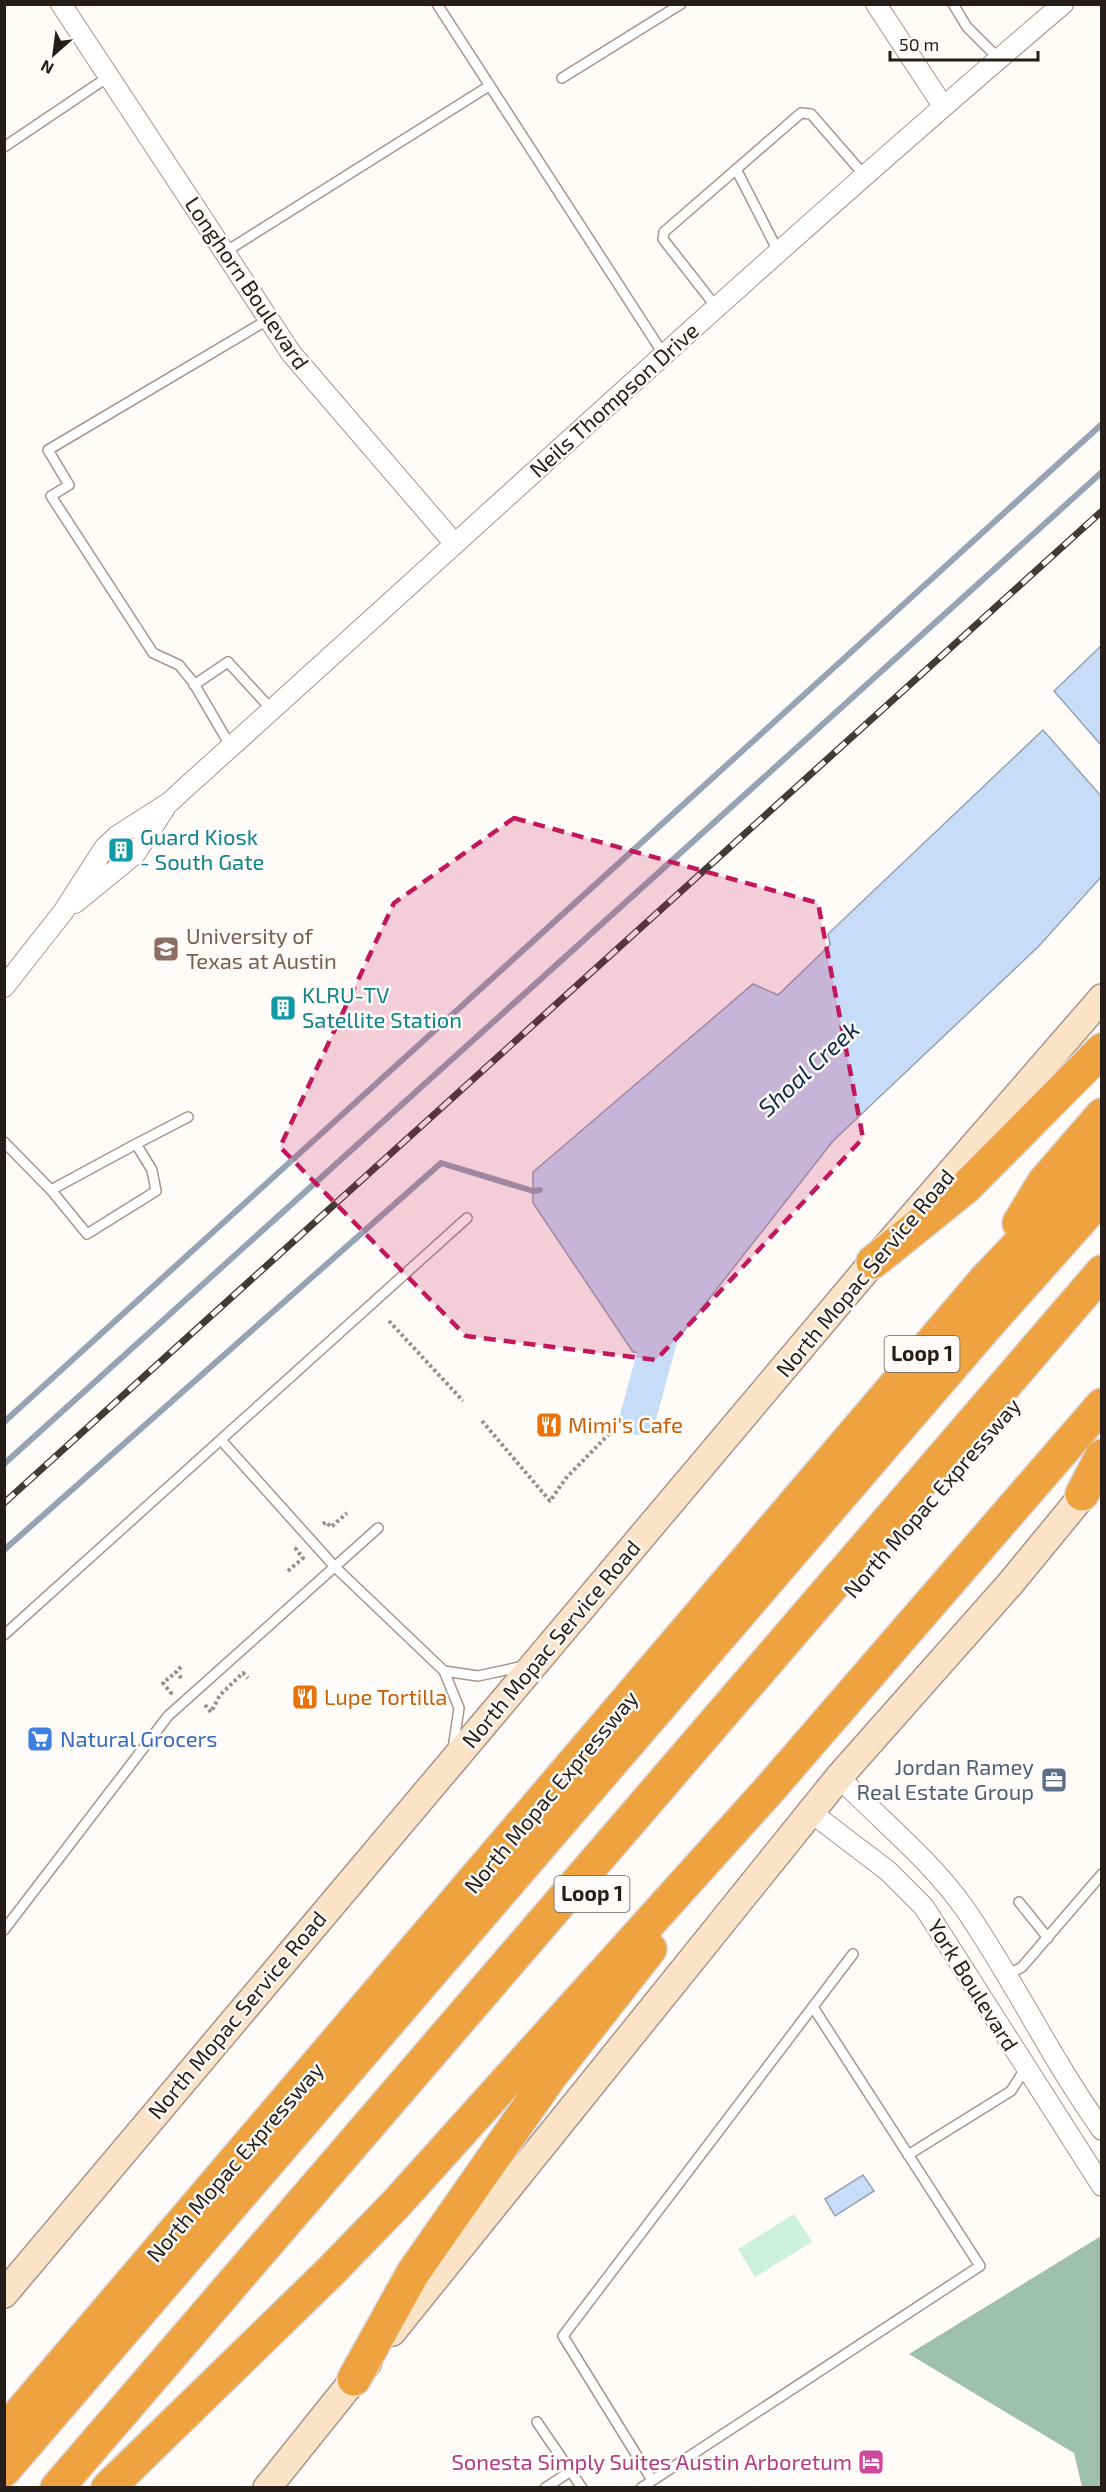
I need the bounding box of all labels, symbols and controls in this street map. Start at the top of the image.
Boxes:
north arrow [24,24,84,84]
scale bar [890,24,1038,62]
text: 50 m [899,33,939,55]
text: N [37,57,56,79]
street label: Longhorn Boulevard [180,191,315,374]
street label: Neils Thompson Drive [523,316,703,482]
place label: Guard Kiosk - South Gate [140,823,264,874]
building icon: Guard Kiosk - South Gate [106,835,136,865]
place label: University of Texas at Austin [186,922,337,973]
school or university icon: University of Texas at Austin [151,934,181,964]
place label: KLRU-TV Satellite Station [302,981,462,1032]
building icon: KLRU-TV Satellite Station [268,993,298,1023]
water label: Shoal Creek [751,1014,865,1122]
street label: North Mopac Service Road [770,1163,959,1382]
road number: Loop 1 [884,1336,960,1372]
street label: North Mopac Expressway [837,1392,1025,1603]
restaurant icon: Mimi's Cafe [534,1410,564,1440]
place label: Mimi's Cafe [568,1411,683,1437]
street label: North Mopac Service Road [456,1534,645,1753]
restaurant icon: Lupe Tortilla [290,1682,320,1712]
place label: Lupe Tortilla [324,1683,447,1709]
street label: North Mopac Expressway [458,1685,643,1898]
supermarket icon: Natural Grocers [25,1724,55,1754]
place label: Natural Grocers [60,1725,218,1751]
place label: Jordan Ramey Real Estate Group [857,1753,1034,1804]
office icon: Jordan Ramey Real Estate Group [1039,1765,1069,1795]
road number: Loop 1 [554,1876,630,1912]
street label: North Mopac Service Road [142,1905,331,2124]
street label: York Boulevard [923,1914,1025,2055]
street label: North Mopac Expressway [140,2056,328,2267]
hotel icon: Sonesta Simply Suites Austin Arboretum [856,2447,886,2477]
place label: Sonesta Simply Suites Austin Arboretum [452,2448,852,2474]

